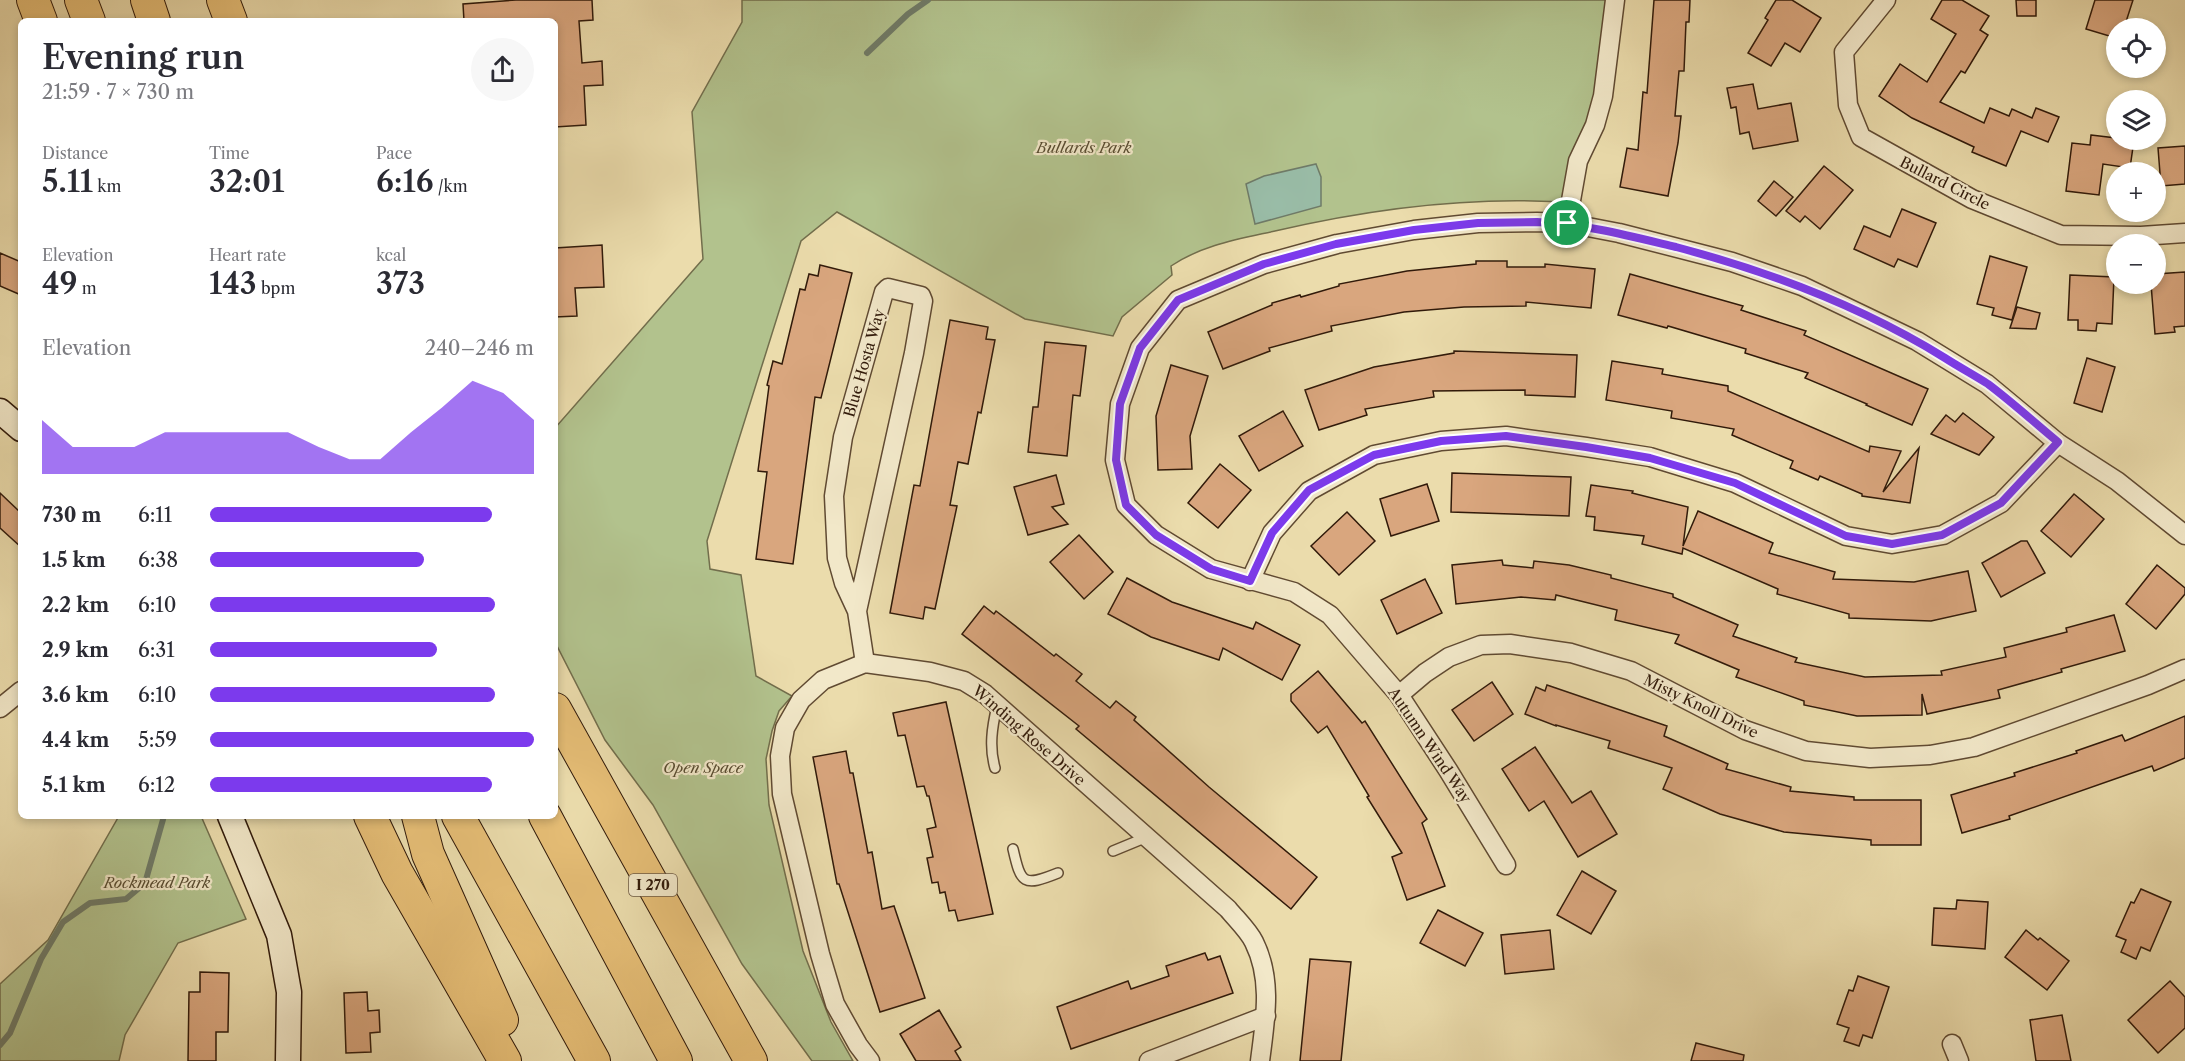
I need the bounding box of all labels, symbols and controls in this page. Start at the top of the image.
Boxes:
map controls [2106,18,2166,294]
button: locate [2106,18,2166,78]
text: Evening run [42,37,244,78]
button: share [471,38,534,101]
text: 21:59 · 7 × 730 m [42,80,194,104]
button: layers [2106,90,2166,150]
park label: Bullards Park [1035,138,1132,157]
text: Distance [42,143,108,163]
text: Time [209,143,249,163]
text: Pace [376,143,412,163]
street label: Bullard Circle [1897,152,1993,214]
button: + [2106,162,2166,222]
text: 5.11 [42,163,93,200]
text: 32:01 [209,163,284,200]
text: 6:16 [376,163,434,200]
text: km [93,176,121,196]
text: /km [434,176,468,196]
pin [1541,197,1592,248]
icon: arrive [1550,206,1583,239]
button: − [2106,234,2166,294]
text: Elevation [42,245,113,265]
text: Heart rate [209,245,286,265]
text: kcal [376,245,406,265]
text: 49 [42,265,77,302]
text: 143 [209,265,257,302]
text: 373 [376,265,425,302]
text: m [77,278,97,298]
text: bpm [257,278,295,298]
street label: Blue Hosta Way [839,306,889,419]
text: Elevation [42,336,131,360]
text: 240–246 m [425,336,534,360]
text: 730 m [42,503,101,527]
text: 6:11 [138,503,172,527]
text: 1.5 km [42,548,106,572]
text: 6:38 [138,548,178,572]
text: 2.2 km [42,593,109,617]
text: 6:10 [138,593,176,617]
text: 2.9 km [42,638,109,662]
text: 6:31 [138,638,175,662]
street label: Misty Knoll Drive [1640,670,1762,742]
street label: Winding Rose Drive [968,680,1089,789]
text: 3.6 km [42,683,109,707]
text: 6:10 [138,683,176,707]
street label: Autumn Wind Way [1384,683,1476,807]
text: 4.4 km [42,728,109,752]
text: 5:59 [138,728,177,752]
park label: Open Space [663,758,744,777]
text: 5.1 km [42,773,106,797]
text: 6:12 [138,773,175,797]
park label: Rockmead Park [103,873,210,892]
road number: I 270 [629,874,677,896]

